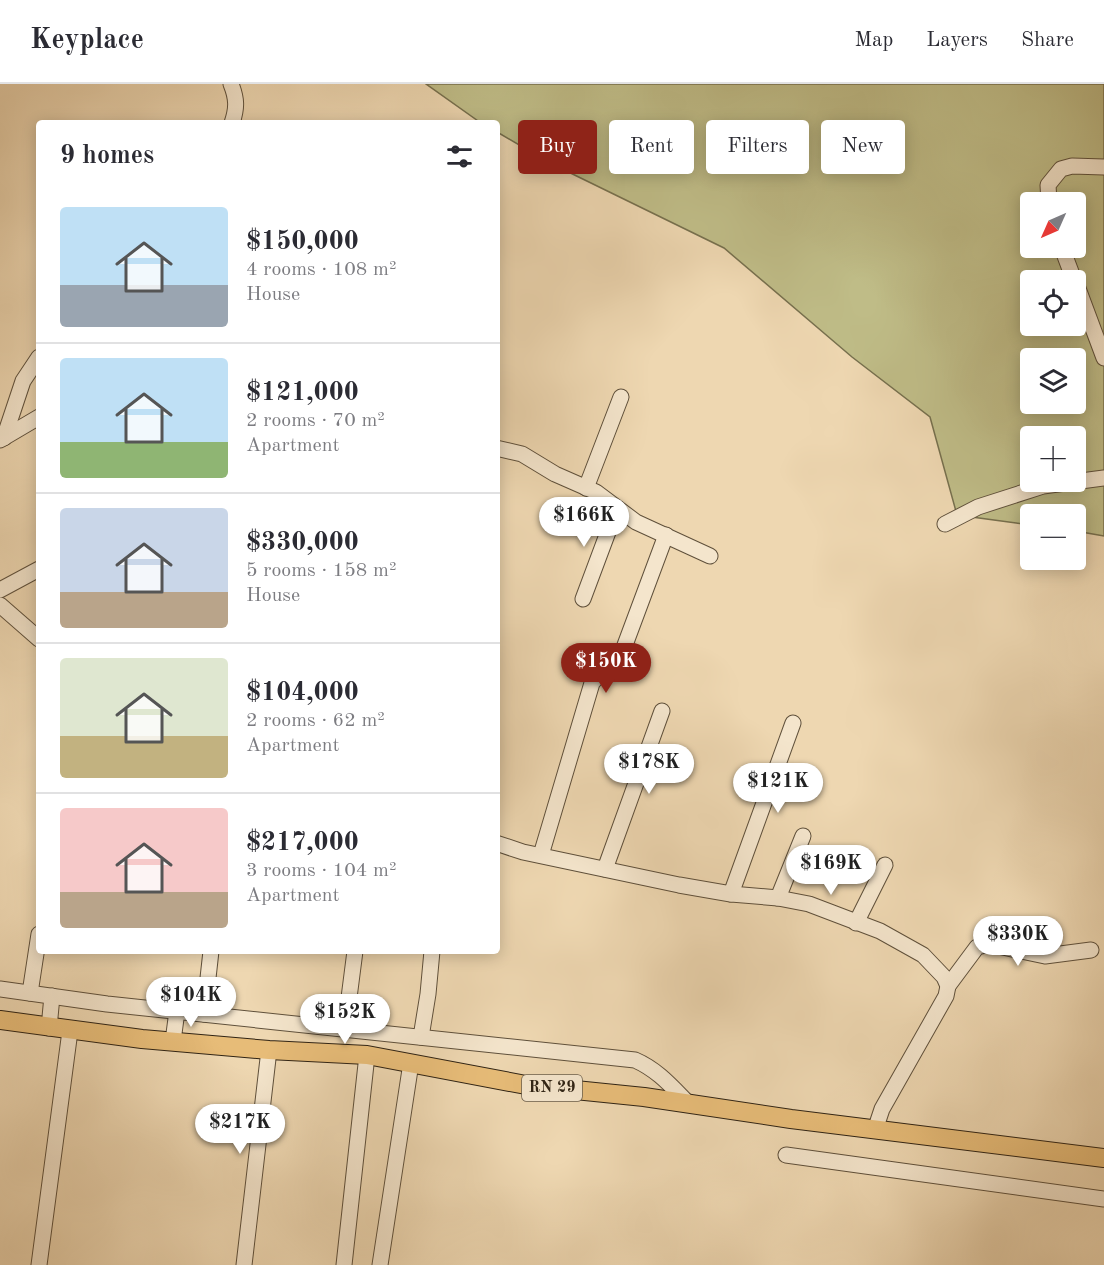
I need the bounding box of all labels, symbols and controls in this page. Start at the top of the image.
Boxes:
text: Keyplace [30,27,144,55]
text: Map [854,30,893,51]
text: Layers [926,30,988,51]
text: Share [1021,30,1074,51]
chip: Buy [518,120,597,174]
chip: Rent [609,120,694,174]
chip: Filters [706,120,809,174]
chip: New [821,120,905,174]
icon: filters [443,140,476,173]
text: 9 homes [60,143,154,169]
north arrow [1020,192,1086,258]
map controls [1020,192,1086,570]
text: $150,000 [246,229,359,255]
icon: home [108,231,180,303]
text: 4 rooms · 108 m² [246,260,396,280]
button: locate [1020,270,1086,336]
text: House [246,285,300,305]
button: layers [1020,348,1086,414]
text: $121,000 [246,380,359,406]
icon: home [108,382,180,454]
text: 2 rooms · 70 m² [246,411,385,431]
button: + [1020,426,1086,492]
text: Apartment [246,436,340,456]
pin: $166K [542,497,626,548]
button: − [1020,504,1086,570]
text: $166K [553,506,615,526]
text: $330,000 [246,530,359,556]
icon: home [108,532,180,604]
text: 5 rooms · 158 m² [246,561,396,581]
text: House [246,586,300,606]
pin: $150K [564,643,648,694]
text: $150K [575,652,637,672]
text: $104,000 [246,680,359,706]
icon: home [108,682,180,754]
text: 2 rooms · 62 m² [246,711,385,731]
text: Apartment [246,736,340,756]
pin: $178K [607,744,691,795]
text: $178K [618,753,680,773]
pin: $121K [736,763,820,814]
text: $121K [747,772,809,792]
text: $217,000 [246,830,359,856]
icon: home [108,832,180,904]
pin: $169K [789,845,873,896]
text: $169K [800,854,862,874]
text: 3 rooms · 104 m² [246,861,396,881]
text: Apartment [246,886,340,906]
pin: $330K [976,916,1060,967]
text: $330K [987,925,1049,945]
pin: $104K [149,977,233,1028]
text: $104K [160,986,222,1006]
pin: $152K [303,994,387,1045]
text: $152K [314,1003,376,1023]
road number: RN 29 [522,1075,582,1101]
pin: $217K [198,1104,282,1155]
text: $217K [209,1113,271,1133]

